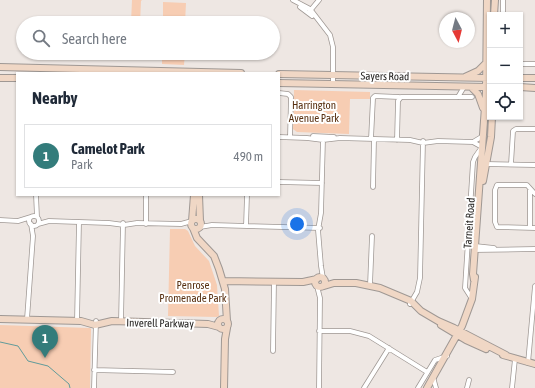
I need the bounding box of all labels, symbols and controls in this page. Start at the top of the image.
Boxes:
north arrow [439,12,475,48]
map controls [487,12,523,120]
button: + [487,12,523,48]
search box [16,16,280,60]
icon: search [30,27,52,49]
text: Search here [62,30,127,47]
button: − [487,48,523,84]
street label: Sayers Road [361,70,409,82]
button: locate [487,84,523,120]
text: Nearby [32,88,78,108]
park label: Harrington Avenue Park [289,99,339,124]
text: Camelot Park [71,140,145,157]
text: 1 [43,149,49,164]
text: 490 m [234,149,263,164]
text: Park [71,157,93,172]
street label: Tarneit Road [461,197,477,249]
your location [287,214,307,234]
park label: Penrose Promenade Park [159,279,227,304]
street label: Inverell Parkway [126,316,194,330]
pin: 1 [32,325,58,358]

